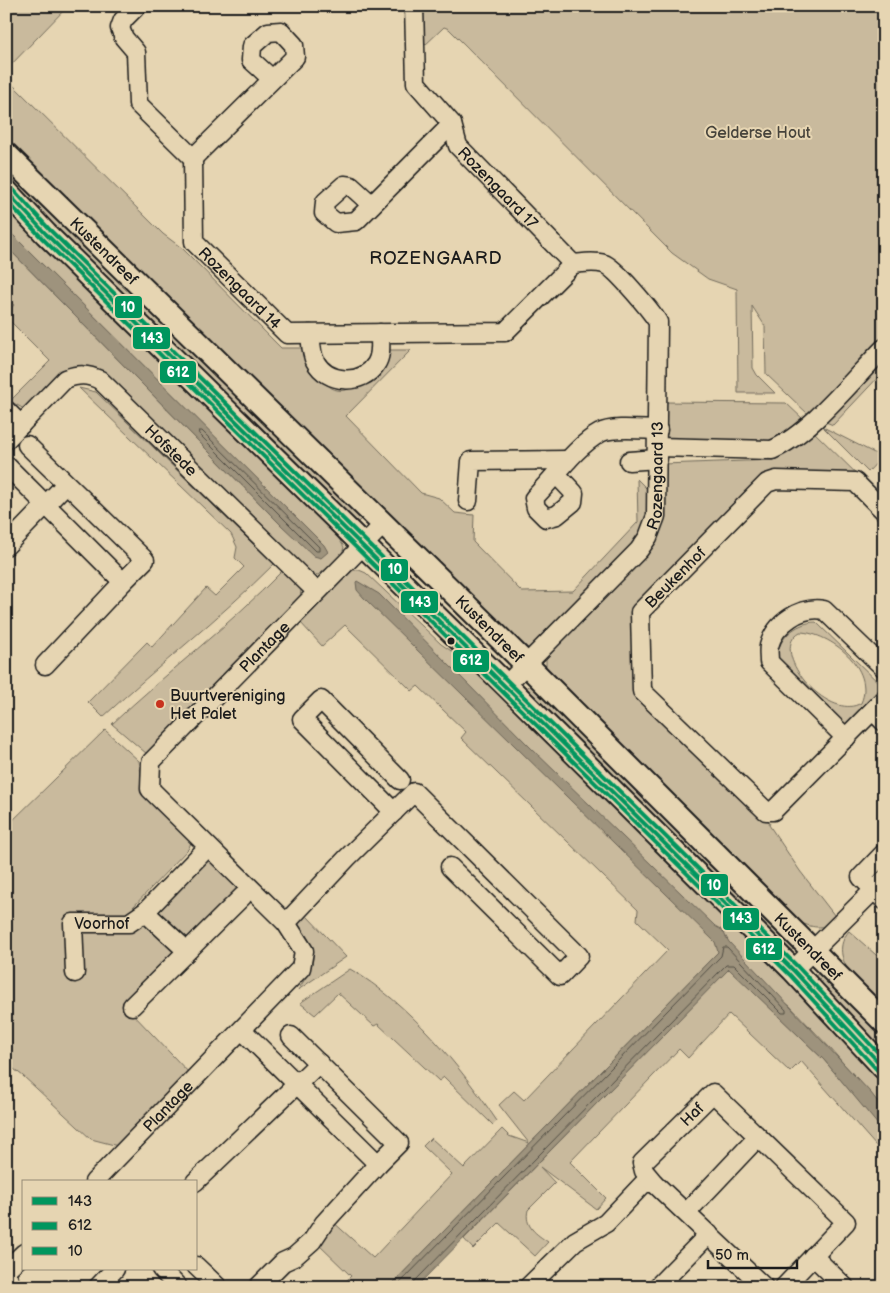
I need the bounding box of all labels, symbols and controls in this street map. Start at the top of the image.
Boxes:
park label: Gelderse Hout [705,124,811,143]
street label: Rozengaard 17 [453,143,541,233]
street label: Kustendreef [65,214,142,289]
street label: Rozengaard 14 [194,244,285,334]
district label: ROZENGAARD [369,248,503,269]
line badge: 10 [114,295,143,319]
text: 10 [121,299,136,316]
line badge: 143 [132,326,171,350]
text: 143 [141,330,163,347]
line badge: 612 [159,360,197,384]
text: 612 [167,364,190,381]
street label: Hofstede [140,421,201,481]
street label: Rozengaard 13 [643,421,668,533]
street label: Beukenhof [642,544,710,612]
line badge: 10 [380,558,409,582]
text: 10 [388,561,403,578]
line badge: 143 [400,590,439,614]
street label: Kustendreef [451,592,527,668]
text: 143 [409,594,431,611]
street label: Plantage [236,618,295,677]
unlabelled marker [446,636,456,646]
line badge: 612 [452,649,490,673]
text: 612 [460,652,483,669]
place label: Buurtvereniging Het Palet [170,687,286,724]
marker: Buurtvereniging Het Palet [154,698,166,710]
line badge: 10 [700,873,729,897]
text: 10 [707,877,722,894]
line badge: 143 [722,907,760,931]
text: 143 [730,910,752,927]
street label: Kustendreef [770,910,846,986]
street label: Voorhof [74,915,130,934]
line badge: 612 [745,937,783,961]
text: 612 [753,941,776,958]
street label: Plantage [140,1077,198,1136]
street label: Haf [677,1099,709,1131]
legend [22,1180,198,1270]
text: 143 [68,1192,92,1211]
text: 612 [68,1216,92,1235]
scale bar [708,1238,796,1270]
text: 10 [68,1242,83,1261]
text: 50 m [715,1246,749,1265]

